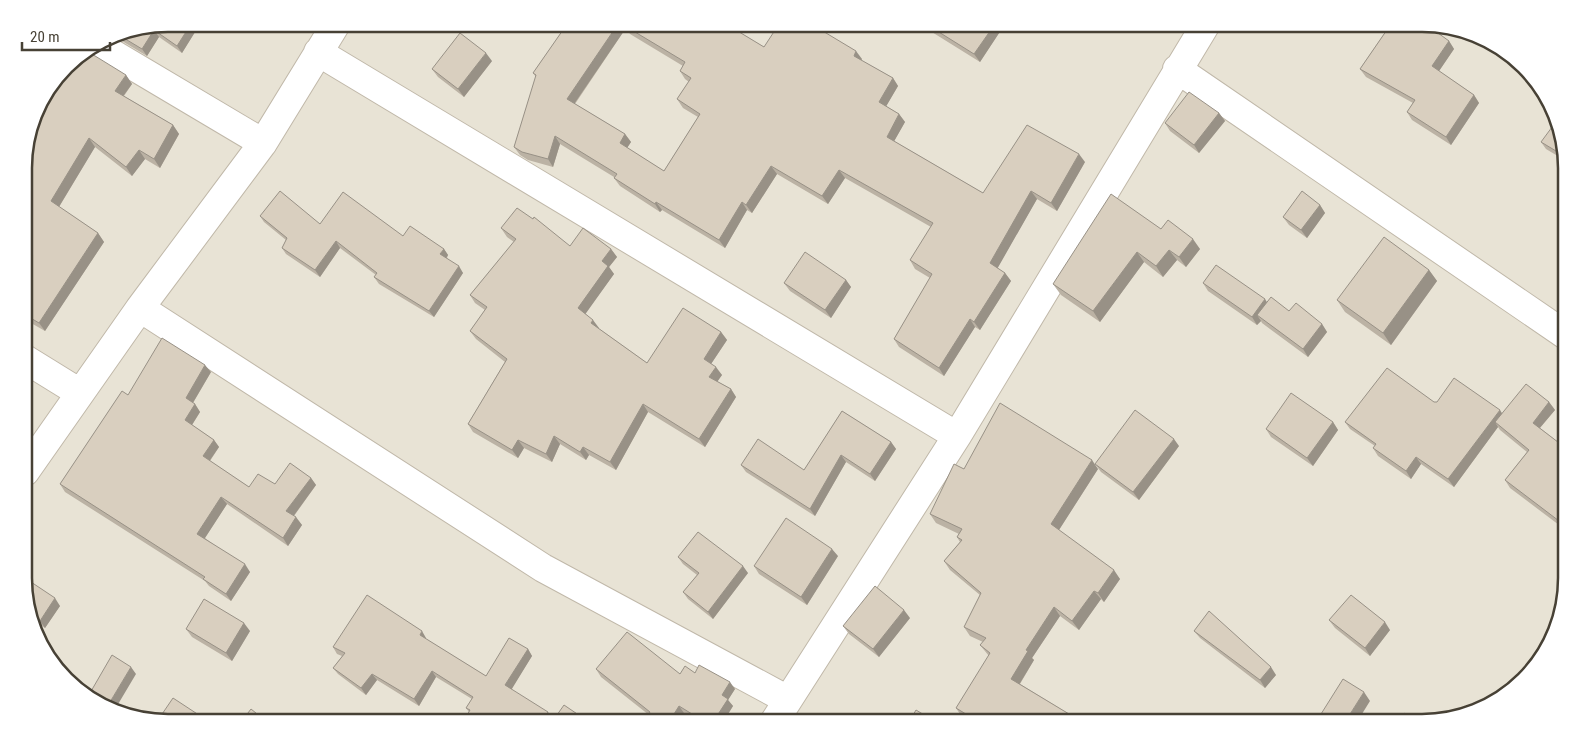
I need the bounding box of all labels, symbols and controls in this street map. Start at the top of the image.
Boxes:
scale bar [22,20,110,52]
text: 20 m [30,28,60,46]

